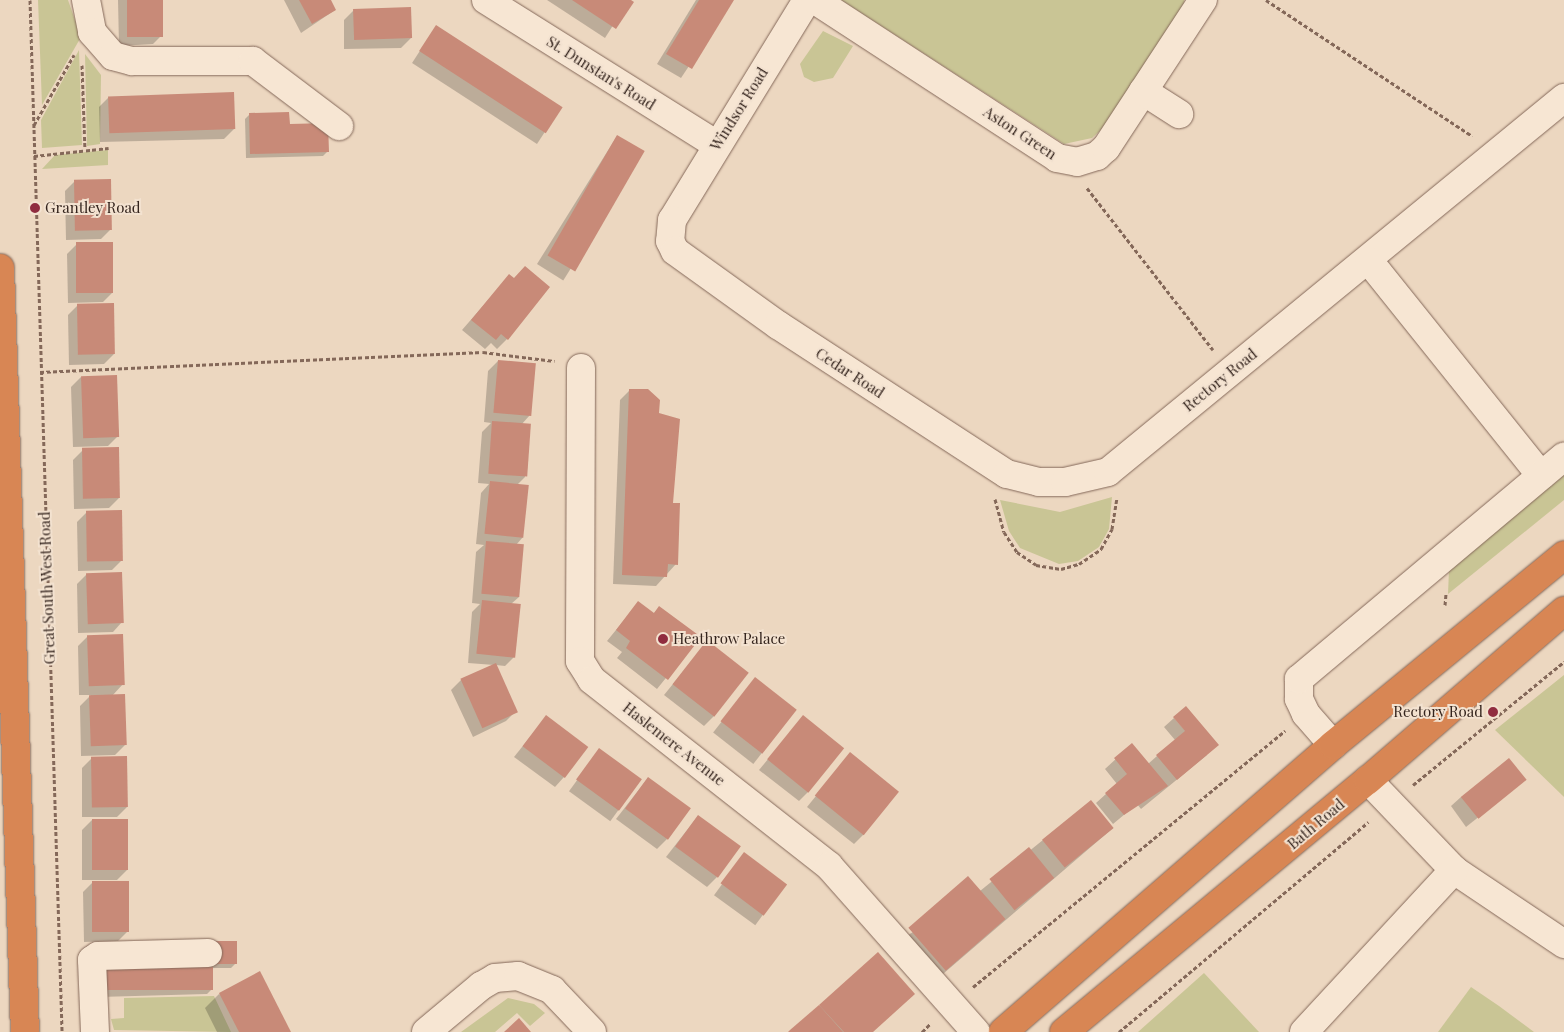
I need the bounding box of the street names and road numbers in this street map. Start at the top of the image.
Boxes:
street label: St. Dunstan's Road [543,32,659,114]
street label: Windsor Road [706,64,772,154]
street label: Aston Green [980,103,1060,163]
street label: Cedar Road [812,344,888,402]
street label: Rectory Road [1179,345,1261,415]
street label: Great South West Road [35,511,59,665]
street label: Haslemere Avenue [619,698,729,790]
street label: Bath Road [1284,795,1348,853]

